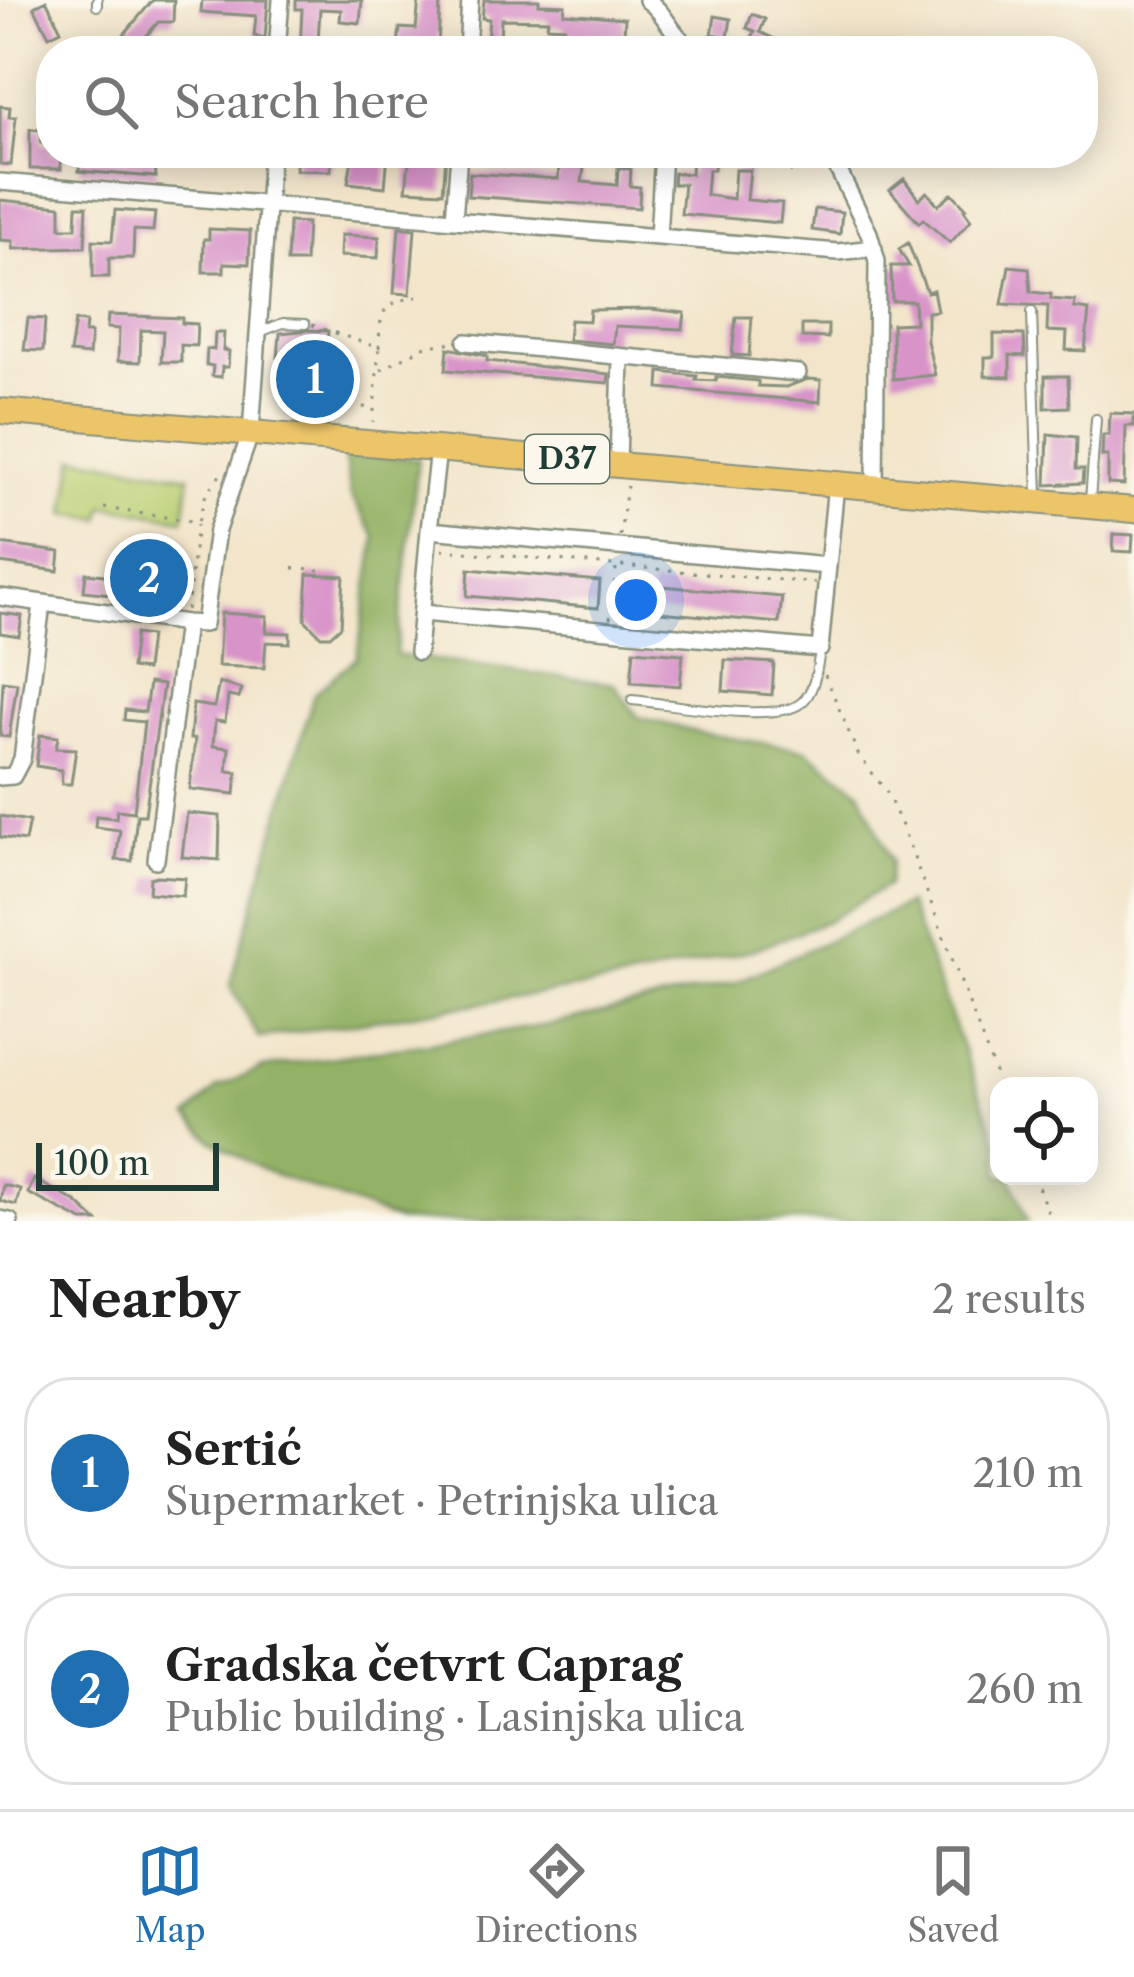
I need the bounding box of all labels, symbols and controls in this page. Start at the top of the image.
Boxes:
search box [36,36,1098,168]
icon: search [78,69,144,135]
text: Search here [174,74,429,130]
pin: 1 [276,334,354,424]
road number: D37 [525,435,609,483]
pin: 2 [110,533,188,623]
your location [606,570,666,630]
map controls [990,1077,1098,1185]
button: locate [990,1077,1098,1185]
scale bar [36,1137,219,1190]
text: 100 m [54,1143,149,1184]
text: Nearby [48,1268,240,1330]
text: 2 results [932,1275,1086,1323]
text: Sertić [165,1421,302,1477]
text: 1 [81,1449,99,1497]
text: 210 m [973,1449,1083,1497]
text: Supermarket · Petrinjska ulica [165,1477,718,1525]
text: Gradska četvrt Caprag [165,1637,682,1693]
text: 2 [78,1665,102,1713]
text: 260 m [966,1665,1083,1713]
text: Public building · Lasinjska ulica [165,1693,744,1741]
tab: Map [135,1838,206,1951]
tab: Directions [475,1838,638,1951]
tab: Saved [908,1838,999,1951]

